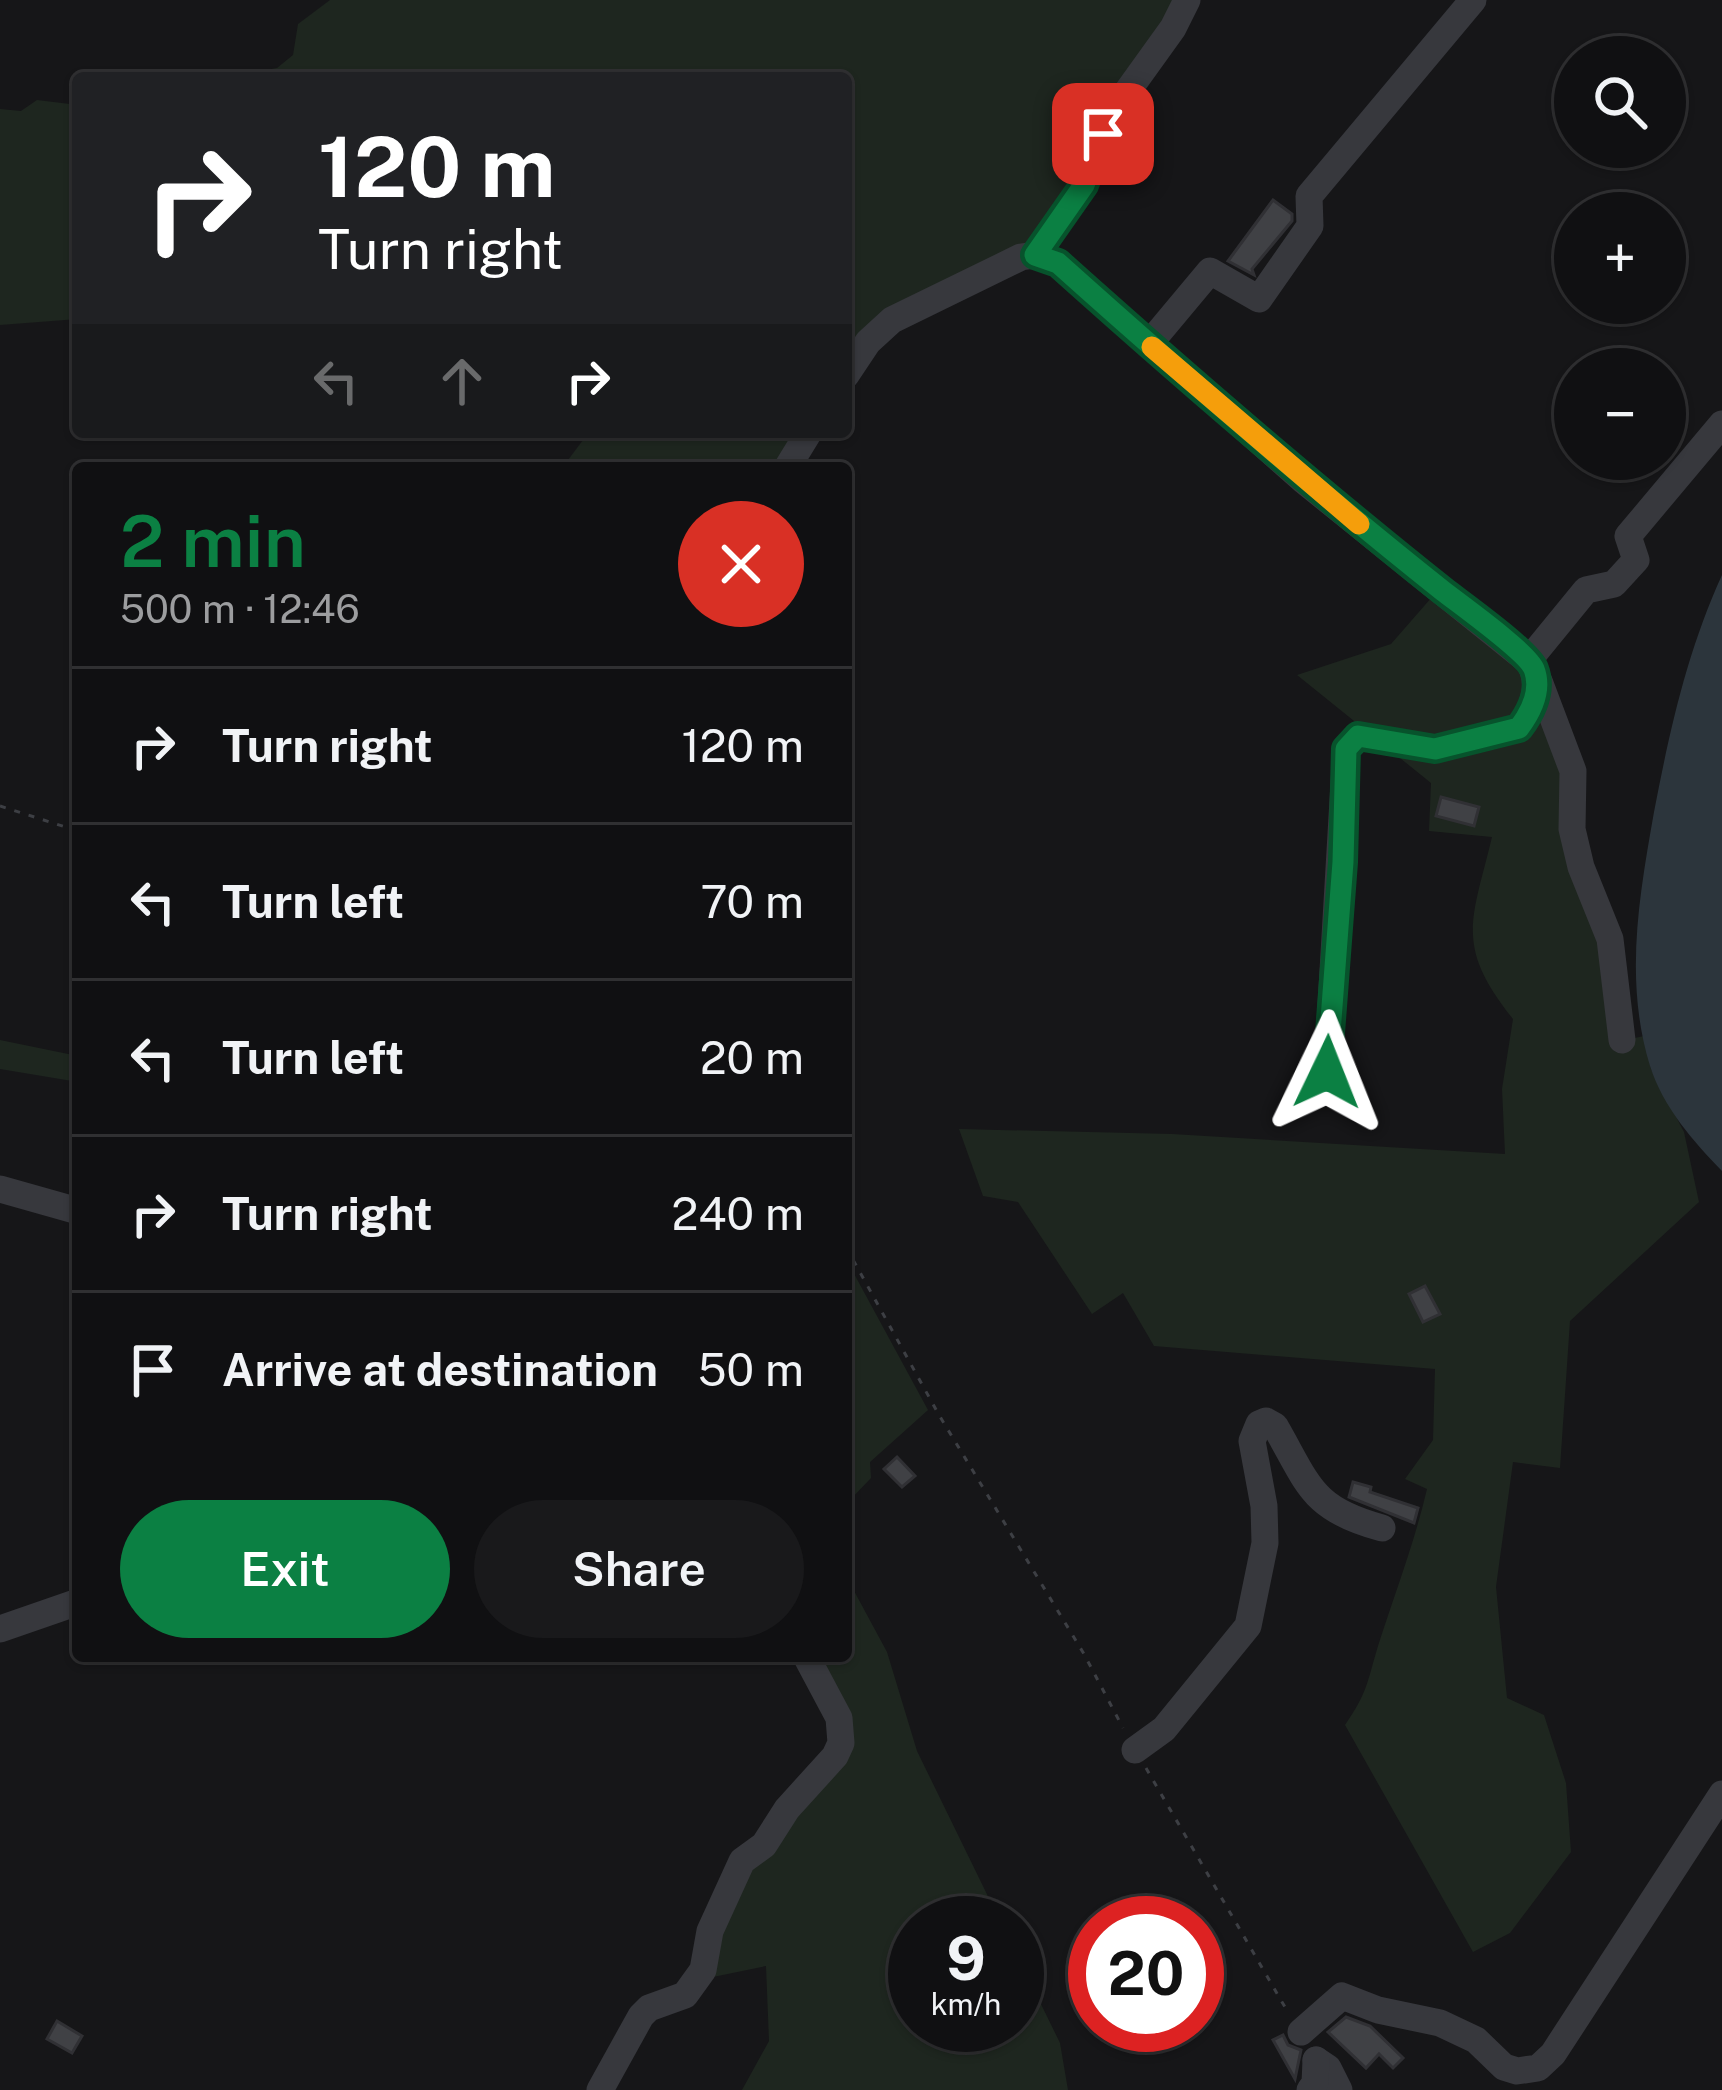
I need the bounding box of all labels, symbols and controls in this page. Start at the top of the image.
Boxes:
map controls [1554,36,1686,480]
button: search [1554,36,1686,168]
pin [1052,83,1154,185]
icon: arrive [1070,101,1136,167]
text: 120 m [318,117,556,216]
icon: right [120,120,276,276]
button: + [1554,192,1686,324]
text: Turn right [318,218,563,281]
icon: left [303,348,369,414]
icon: ahead [429,348,495,414]
icon: right [555,348,621,414]
button: − [1554,348,1686,480]
text: 2 min [120,499,306,583]
button: close [678,501,804,627]
text: 500 m · 12:46 [120,586,360,632]
icon: right [120,713,186,779]
text: Turn right [222,719,433,772]
text: 120 m [681,719,804,772]
icon: left [120,869,186,935]
text: Turn left [222,875,404,928]
text: 70 m [700,875,804,928]
position arrow [1264,1009,1390,1135]
icon: left [120,1025,186,1091]
text: Turn left [222,1031,404,1084]
text: 20 m [700,1031,804,1084]
icon: right [120,1181,186,1247]
text: Turn right [222,1187,433,1240]
text: 240 m [671,1187,804,1240]
icon: arrive [120,1337,186,1403]
text: Arrive at destination [222,1343,658,1396]
text: 50 m [698,1343,804,1396]
button: Exit [120,1500,450,1638]
button: Share [474,1500,804,1638]
speed limit sign: 20 [1068,1896,1224,2052]
text: 9 [946,1923,986,1994]
text: km/h [931,1986,1001,2022]

